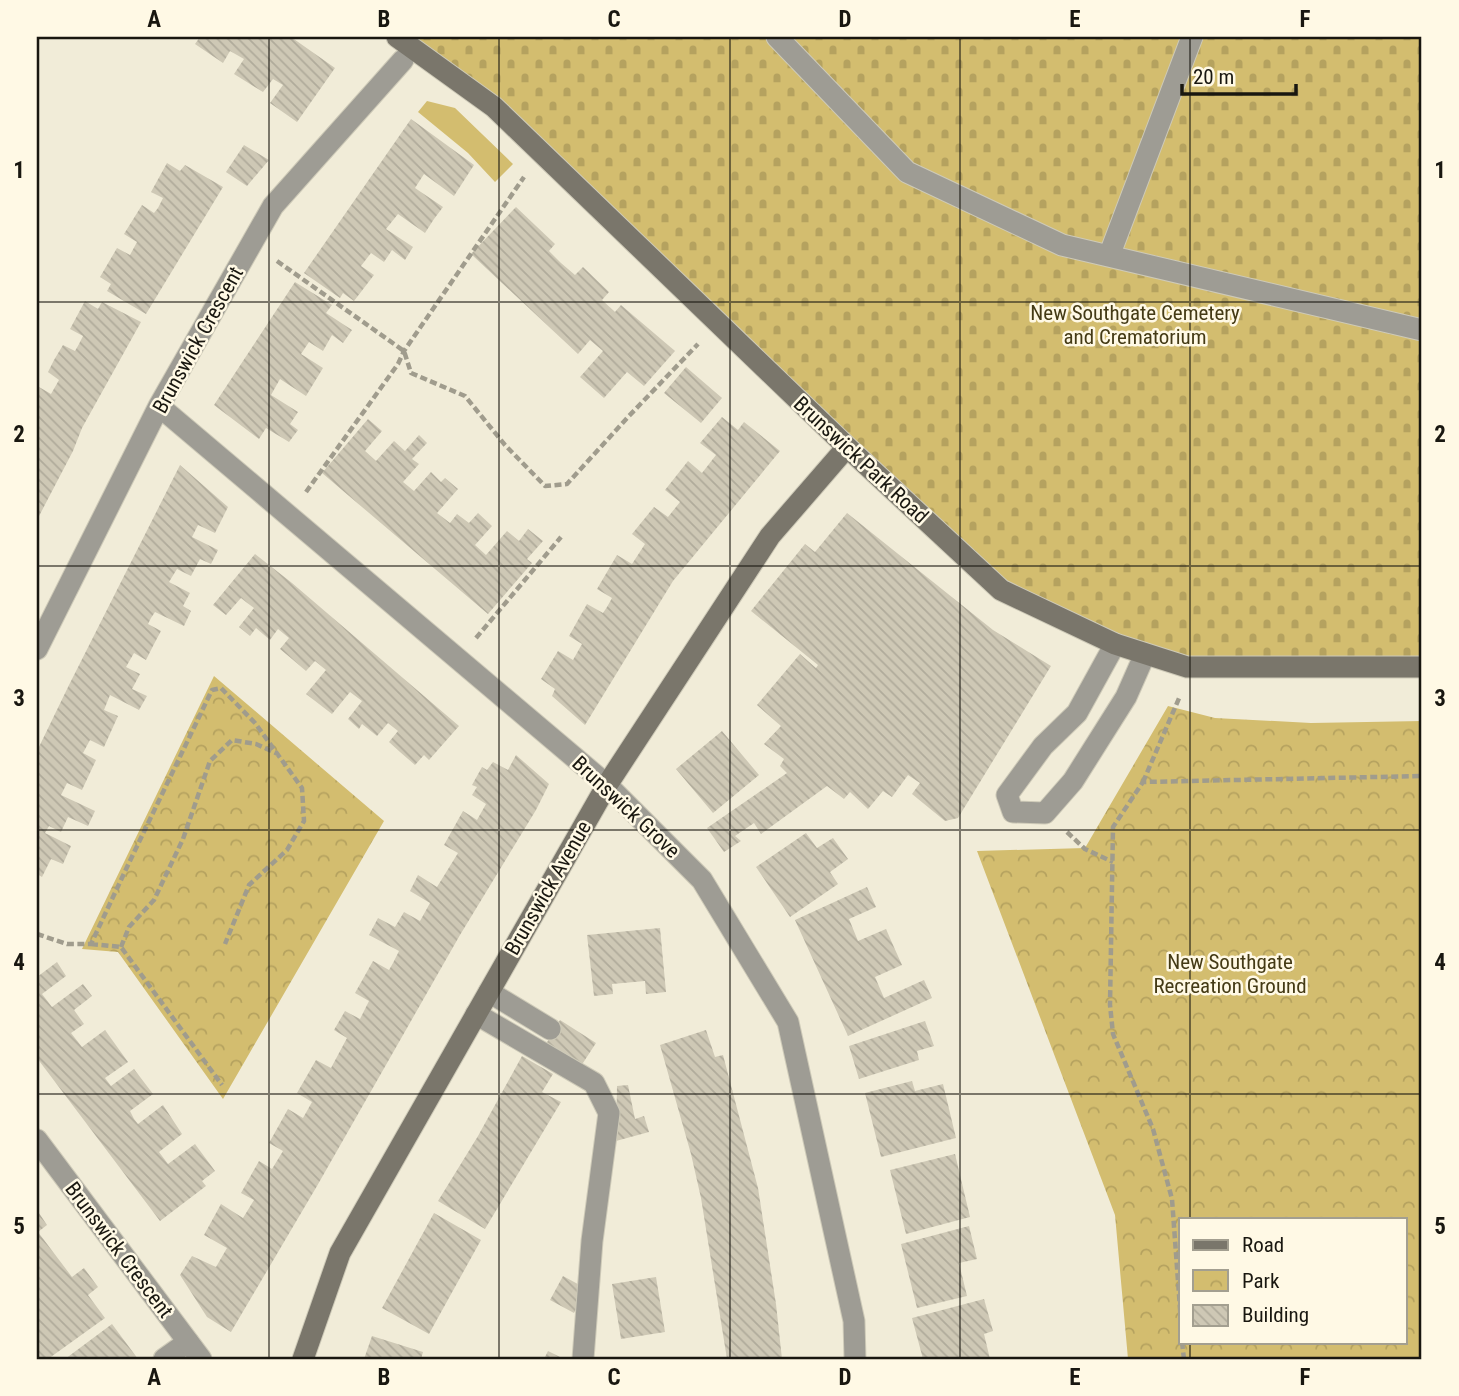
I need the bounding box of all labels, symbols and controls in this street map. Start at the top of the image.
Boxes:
text: A [147,6,161,33]
text: B [378,6,390,33]
text: C [607,6,621,33]
text: D [839,6,852,33]
text: E [1069,6,1081,33]
text: F [1300,6,1311,33]
scale bar [1182,52,1296,96]
text: 20 m [1193,65,1234,89]
text: 1 [13,157,25,184]
text: 1 [1434,157,1446,184]
street label: Brunswick Crescent [148,263,248,417]
park label: New Southgate Cemetery and Crematorium [1030,301,1240,349]
street label: Brunswick Park Road [789,392,933,528]
text: 2 [13,421,25,448]
text: 2 [1434,421,1446,448]
text: 3 [13,685,25,712]
text: 3 [1434,685,1446,712]
street label: Brunswick Grove [567,751,685,863]
street label: Brunswick Avenue [500,817,596,959]
text: 4 [13,949,25,976]
text: 4 [1434,949,1446,976]
park label: New Southgate Recreation Ground [1153,950,1307,998]
street label: Brunswick Crescent [60,1177,178,1323]
text: 5 [13,1213,25,1240]
text: 5 [1434,1213,1446,1240]
legend [1179,1218,1406,1344]
text: Road [1242,1233,1284,1257]
text: Park [1242,1269,1280,1293]
text: Building [1242,1303,1309,1327]
text: A [147,1364,161,1391]
text: B [378,1364,390,1391]
text: C [607,1364,621,1391]
text: D [839,1364,852,1391]
text: E [1069,1364,1081,1391]
text: F [1300,1364,1311,1391]

